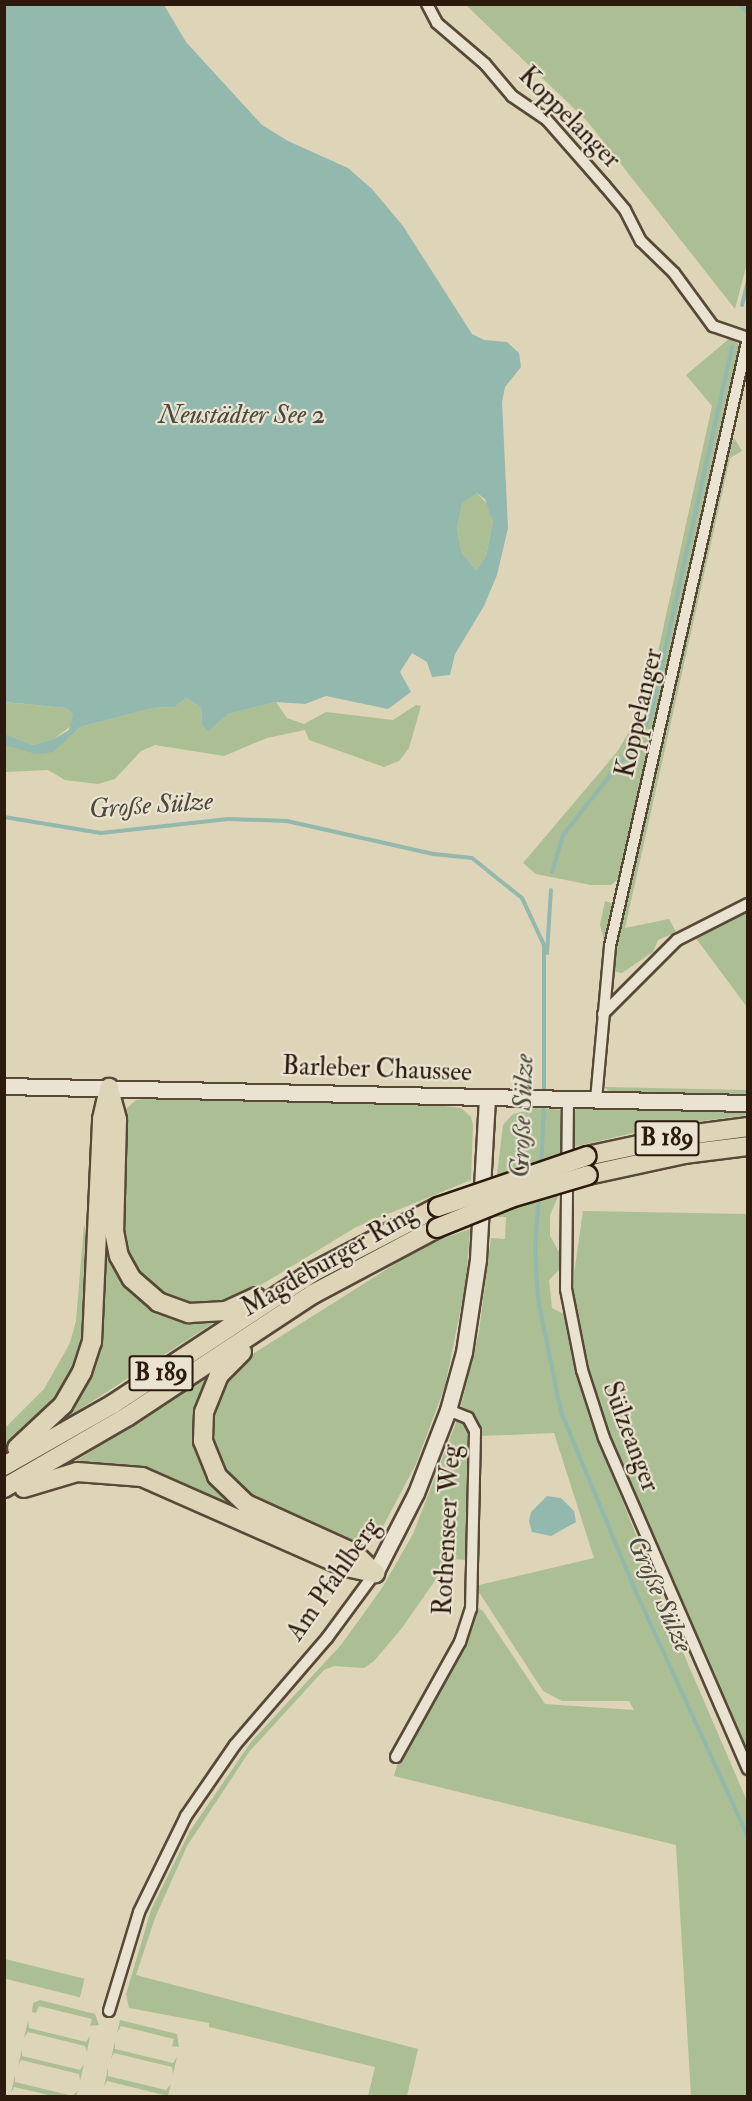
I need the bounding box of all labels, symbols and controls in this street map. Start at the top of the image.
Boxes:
street label: Koppelanger [511,60,627,176]
water label: Neustädter See 2 [159,399,325,431]
street label: Koppelanger [610,645,670,781]
water label: Große Sülze [88,785,214,825]
street label: Barleber Chaussee [282,1051,472,1089]
water label: Große Sülze [504,1053,540,1179]
road number: B 189 [634,1117,700,1159]
street label: Magdeburger Ring [236,1198,424,1324]
road number: B 189 [128,1352,194,1394]
street label: Sülzeanger [595,1378,665,1496]
street label: Rothenseer Weg [428,1444,468,1616]
street label: Am Pfahlberg [280,1513,388,1647]
water label: Große Sülze [620,1531,700,1657]

